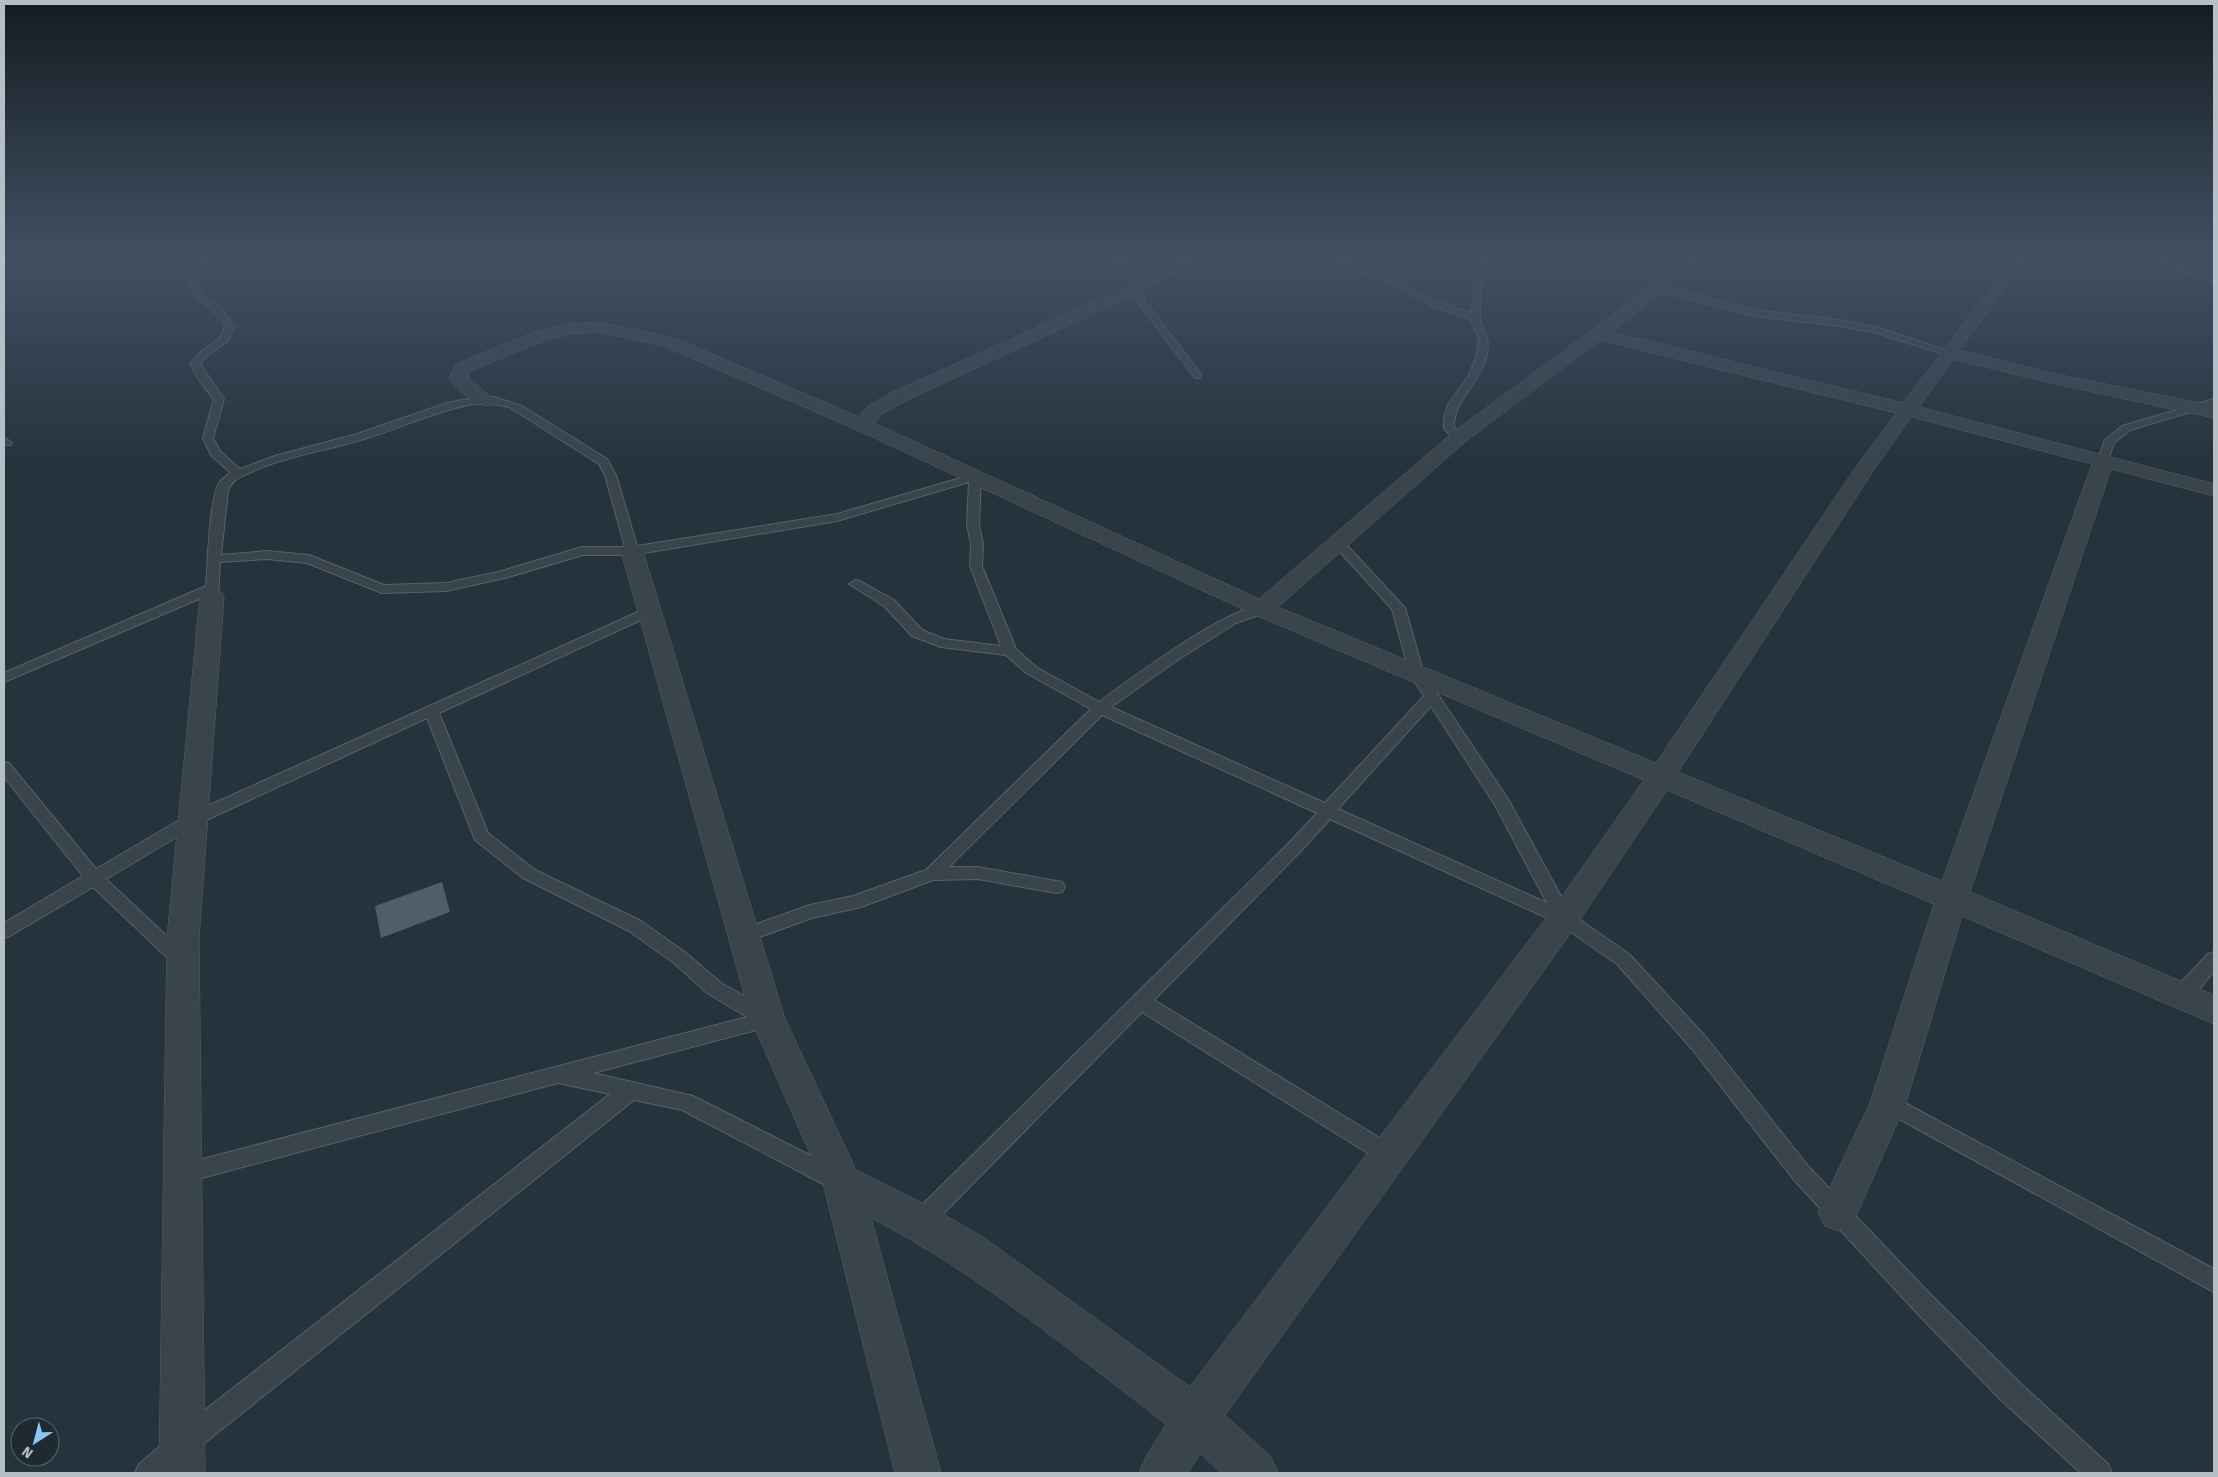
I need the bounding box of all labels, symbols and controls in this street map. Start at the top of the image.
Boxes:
north arrow [10,1417,60,1467]
text: N [19,1443,36,1462]

